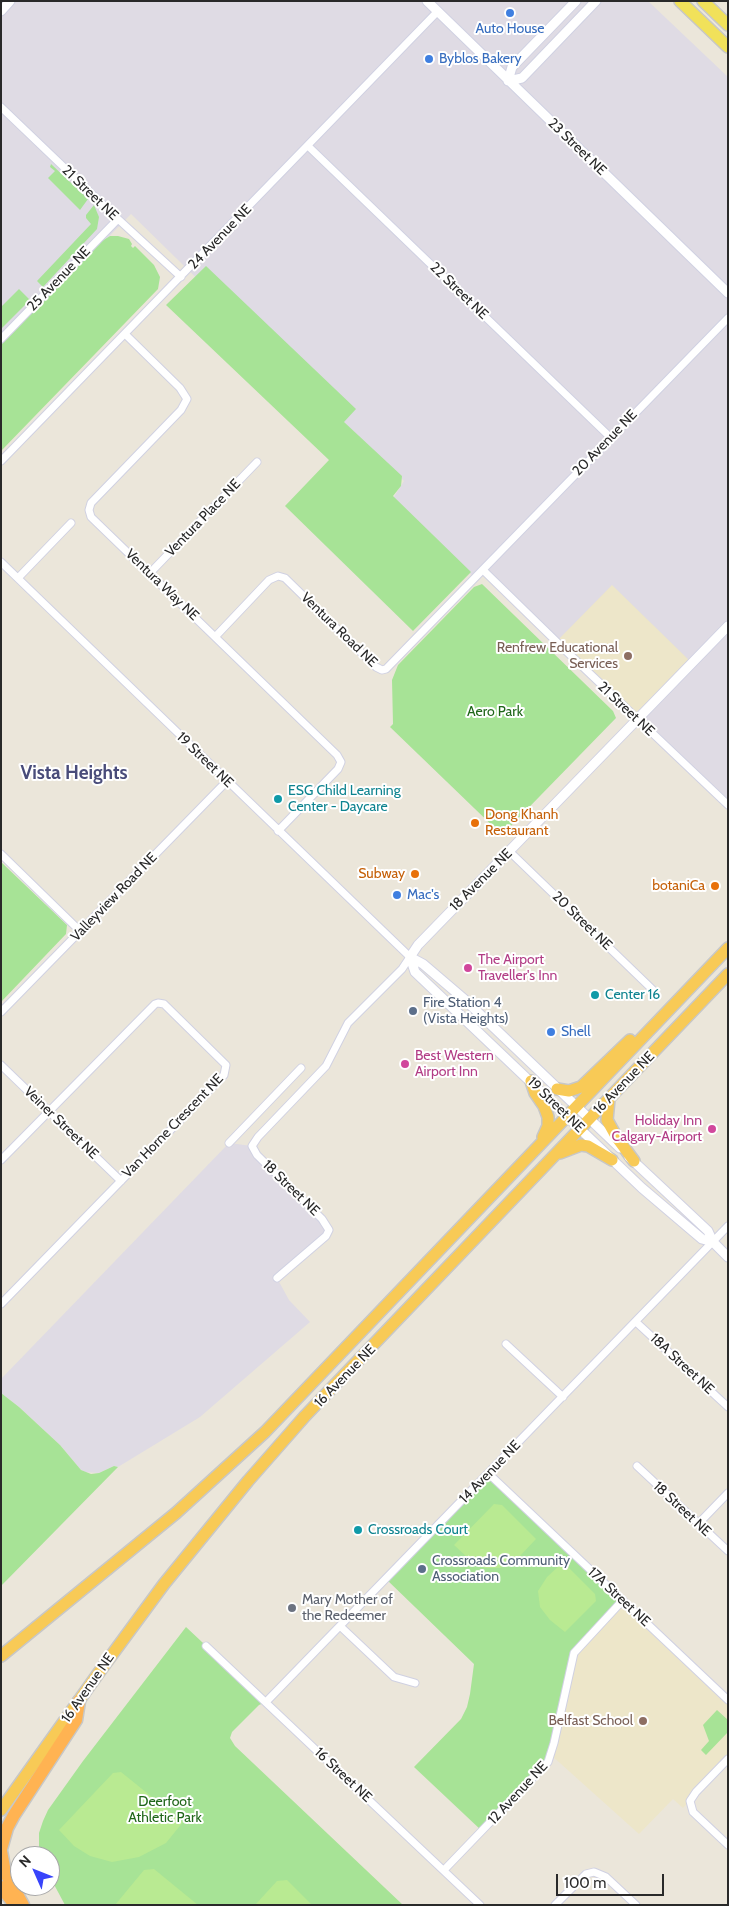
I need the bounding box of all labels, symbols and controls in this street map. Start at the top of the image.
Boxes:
marker: Auto House [504,7,516,19]
place label: Auto House [476,21,544,37]
place label: Byblos Bakery [439,51,522,67]
marker: Byblos Bakery [423,53,435,65]
street label: 23 Street NE [544,115,610,179]
street label: 21 Street NE [58,162,122,224]
street label: 24 Avenue NE [185,201,255,273]
street label: 25 Avenue NE [24,243,94,315]
street label: 22 Street NE [426,259,492,323]
street label: 20 Avenue NE [569,406,641,480]
street label: Ventura Place NE [162,476,244,560]
street label: Ventura Way NE [122,546,202,624]
street label: Ventura Road NE [297,589,381,671]
place label: Renfrew Educational Services [497,640,618,672]
marker: Renfrew Educational Services [622,650,634,662]
street label: 21 Street NE [594,678,658,740]
park label: Aero Park [467,704,523,720]
street label: 19 Street NE [173,729,237,791]
district label: Vista Heights [21,762,127,784]
place label: ESG Child Learning Center - Daycare [288,783,401,816]
marker: ESG Child Learning Center - Daycare [272,793,284,805]
place label: Dong Khanh Restaurant [485,807,558,840]
marker: Dong Khanh Restaurant [469,817,481,829]
street label: 18 Avenue NE [446,845,516,915]
street label: Valleyview Road NE [67,849,161,945]
place label: Subway [358,866,405,882]
marker: Subway [409,868,421,880]
place label: botaniCa [652,878,705,894]
marker: botaniCa [709,880,721,892]
place label: Mac's [407,887,439,903]
street label: 20 Street NE [548,888,616,954]
marker: Mac's [391,889,403,901]
place label: The Airport Traveller's Inn [478,952,557,984]
marker: The Airport Traveller's Inn [462,962,474,974]
place label: Center 16 [605,987,660,1003]
marker: Center 16 [589,989,601,1001]
place label: Fire Station 4 (Vista Heights) [423,995,509,1028]
marker: Fire Station 4 (Vista Heights) [407,1005,419,1017]
place label: Shell [561,1024,590,1040]
marker: Shell [545,1026,557,1038]
place label: Best Western Airport Inn [415,1048,494,1080]
street label: 16 Avenue NE [590,1048,658,1118]
marker: Best Western Airport Inn [399,1058,411,1070]
street label: Van Horne Crescent NE [119,1071,227,1181]
street label: 19 Street NE [524,1074,588,1136]
street label: Veiner Street NE [20,1083,102,1163]
place label: Holiday Inn Calgary-Airport [612,1113,702,1146]
marker: Holiday Inn Calgary-Airport [706,1123,718,1135]
street label: 18 Street NE [259,1157,323,1219]
street label: 18A Street NE [646,1330,718,1398]
street label: 16 Avenue NE [311,1341,379,1411]
street label: 14 Avenue NE [456,1437,524,1507]
street label: 18 Street NE [650,1478,714,1540]
place label: Crossroads Court [368,1522,468,1538]
marker: Crossroads Court [352,1524,364,1536]
place label: Crossroads Community Association [432,1553,570,1585]
marker: Crossroads Community Association [416,1563,428,1575]
street label: 17A Street NE [584,1564,654,1630]
place label: Mary Mother of the Redeemer [302,1592,393,1624]
marker: Mary Mother of the Redeemer [286,1602,298,1614]
street label: 16 Avenue NE [58,1650,118,1726]
place label: Belfast School [548,1713,633,1729]
marker: Belfast School [637,1715,649,1727]
street label: 16 Street NE [311,1744,375,1806]
street label: 12 Avenue NE [485,1758,551,1828]
park label: Deerfoot Athletic Park [128,1794,202,1826]
north arrow [10,1846,60,1896]
text: N [15,1851,35,1871]
scale bar [559,1864,666,1896]
text: 100 m [564,1874,606,1892]

